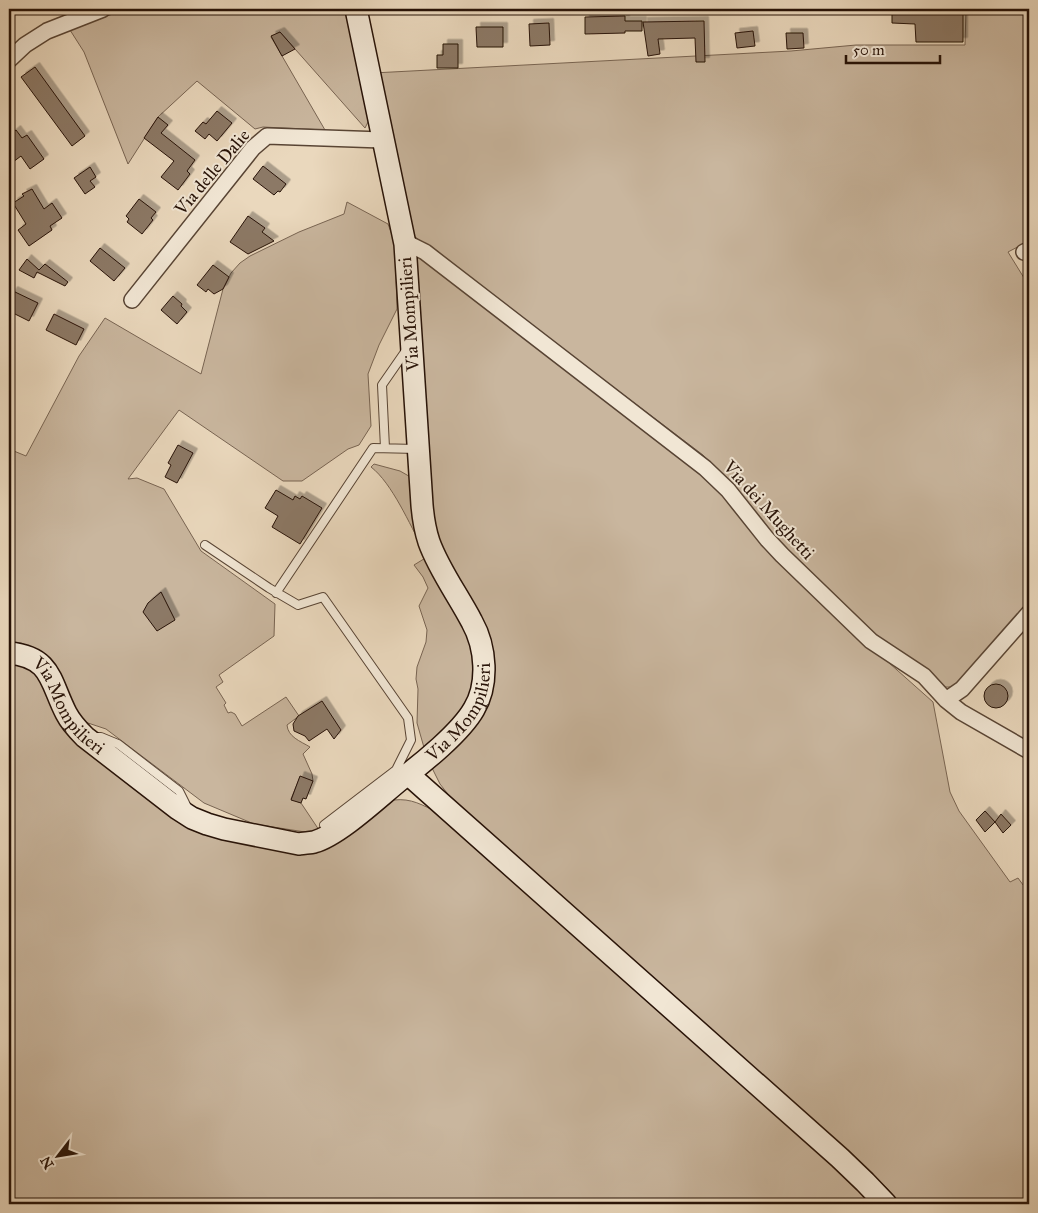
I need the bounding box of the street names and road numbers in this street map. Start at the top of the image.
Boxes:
street label: Via delle Dalie [169,124,254,220]
street label: Via Mompilieri [394,256,424,373]
street label: Via dei Mughetti [717,455,819,565]
street label: Via Mompilieri [28,651,109,759]
street label: Via Mompilieri [420,662,495,767]

